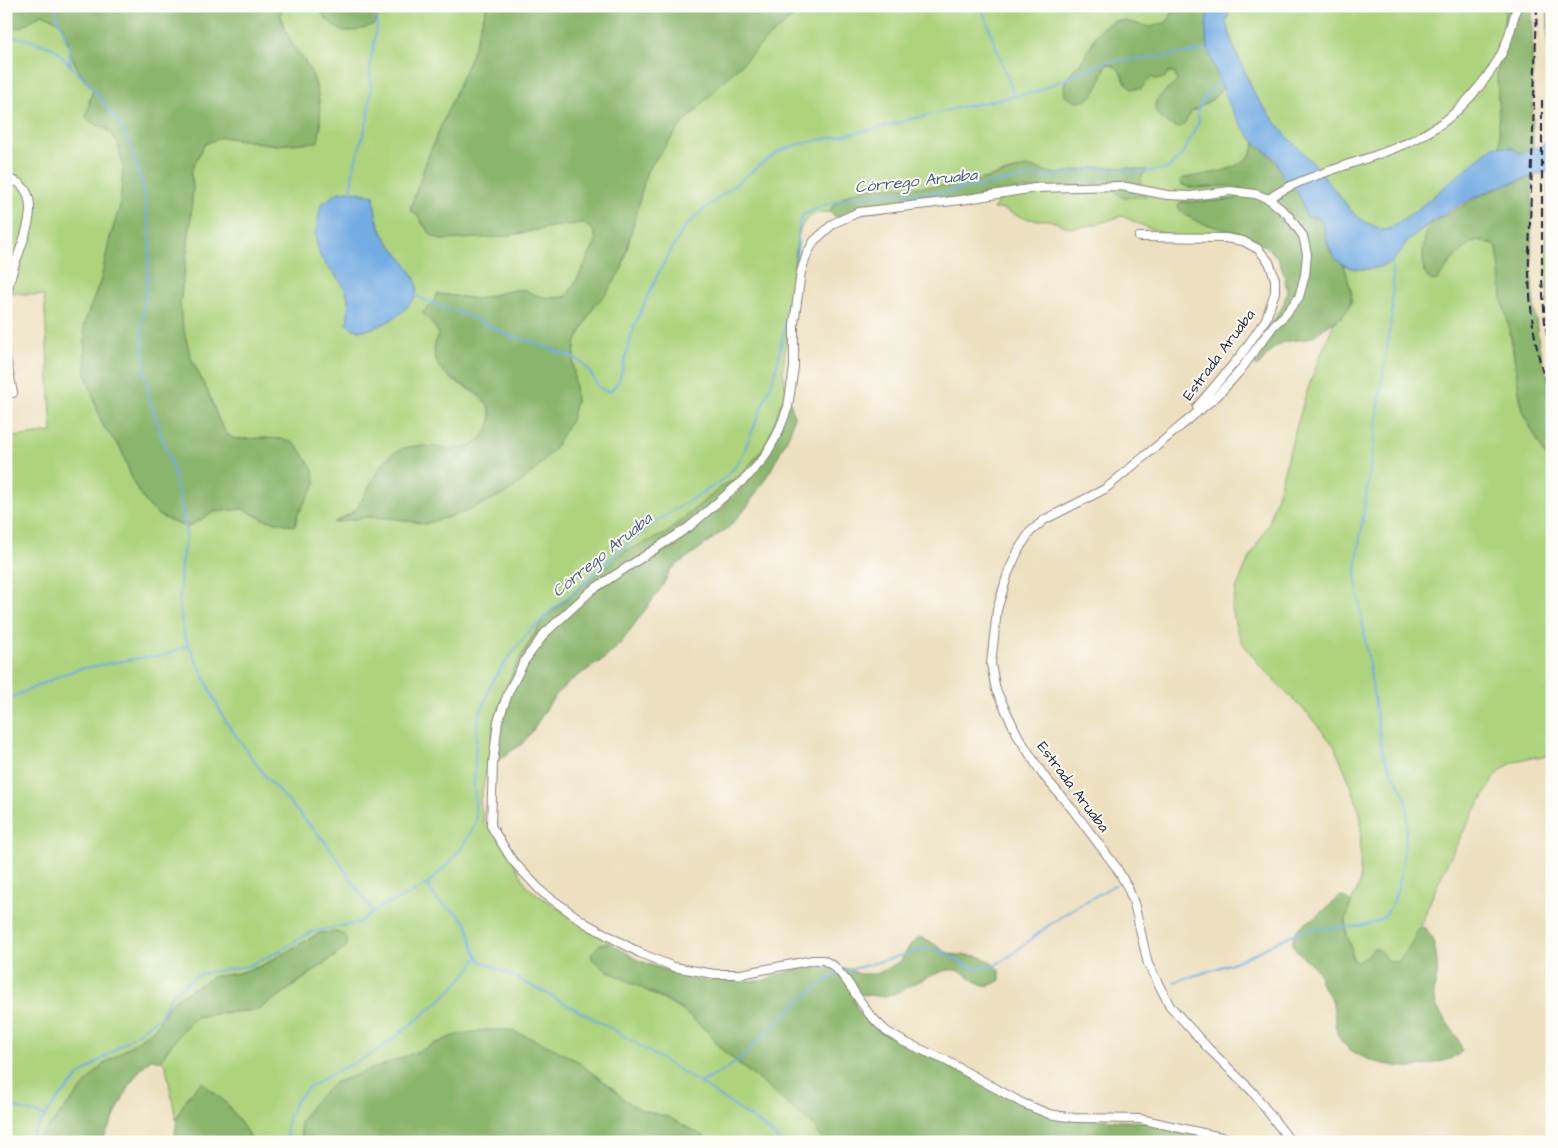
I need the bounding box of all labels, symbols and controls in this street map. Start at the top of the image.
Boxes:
water label: Córrego Aruaba [854,164,979,199]
street label: Estrada Aruaba [1178,305,1260,405]
water label: Córrego Aruaba [547,507,658,603]
street label: Estrada Aruaba [1032,737,1114,837]

